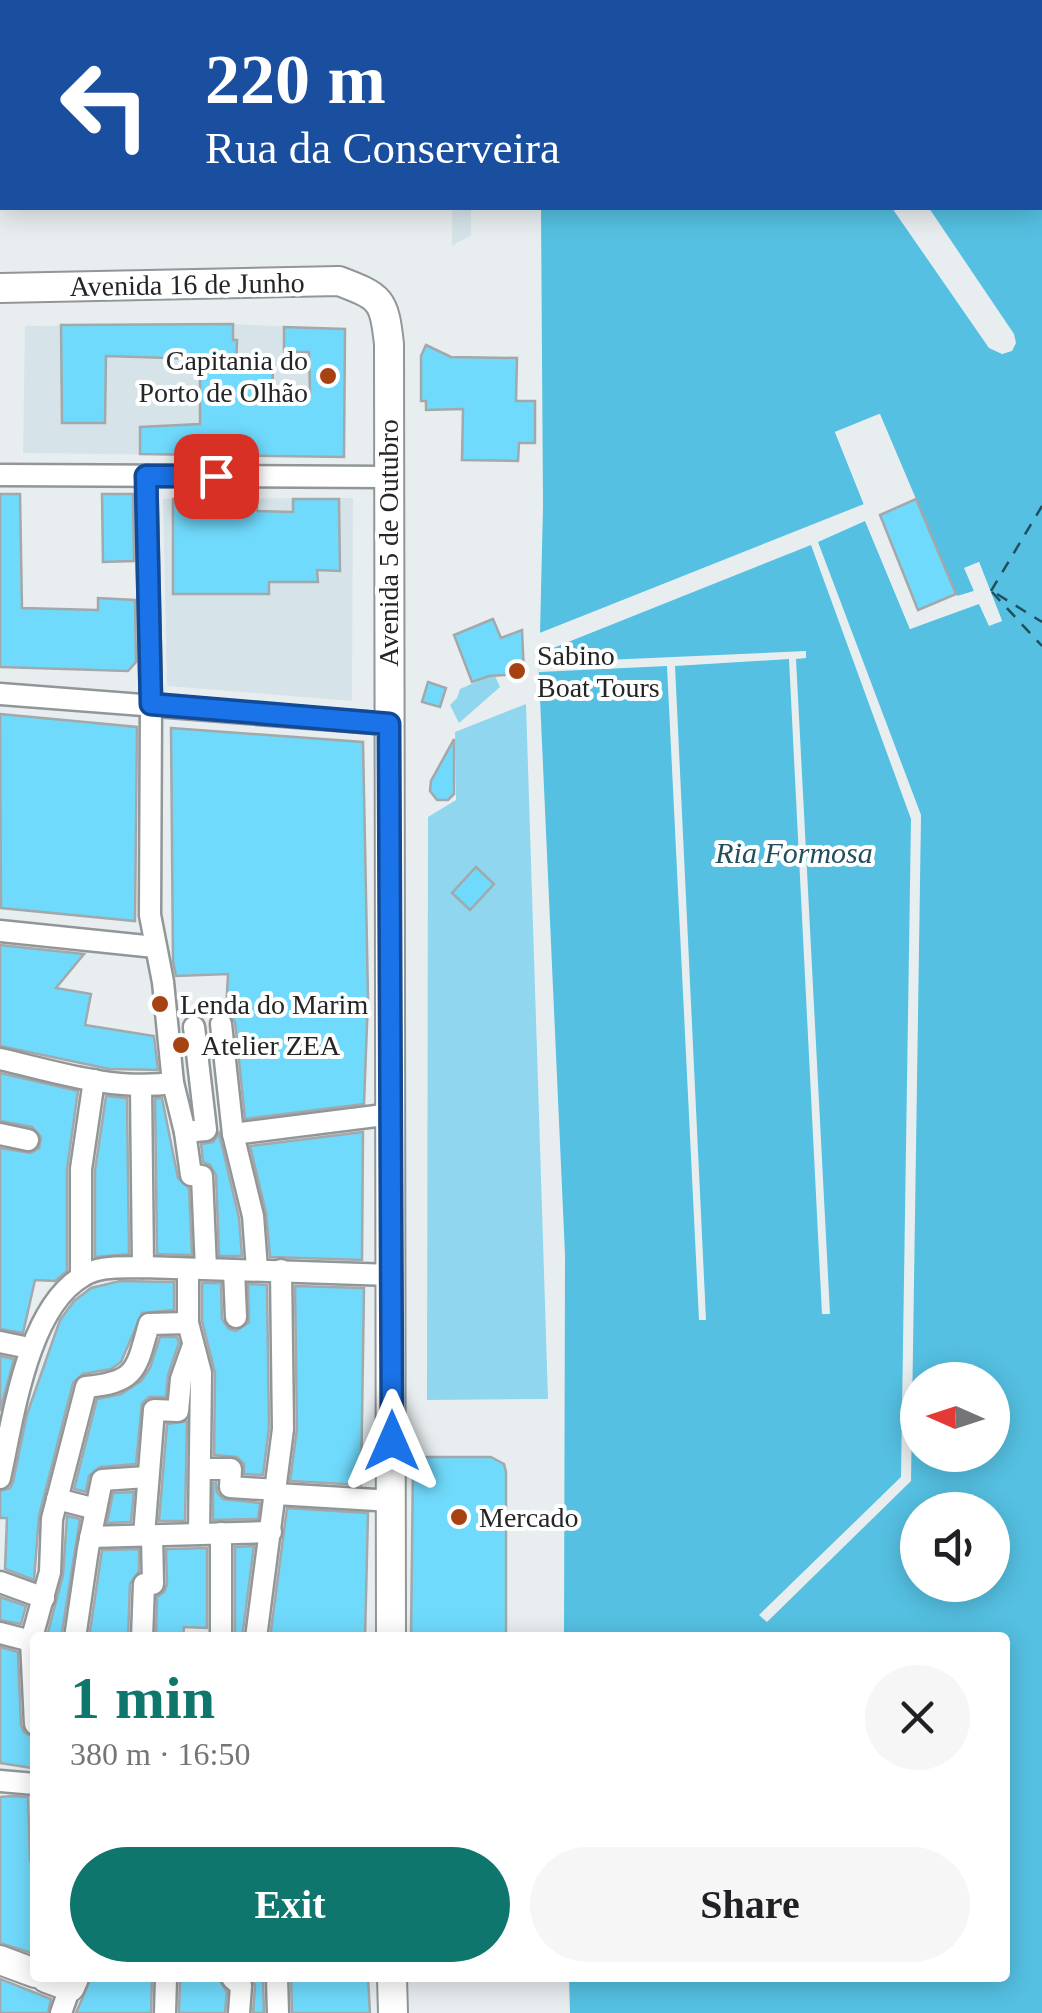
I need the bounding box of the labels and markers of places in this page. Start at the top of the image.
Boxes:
place label: Capitania do Porto de Olhão [138,345,308,408]
marker: Capitania do Porto de Olhão [317,365,339,387]
pin [174,434,259,519]
place label: Sabino Boat Tours [537,640,660,703]
marker: Sabino Boat Tours [506,660,528,682]
place label: Lenda do Marim [180,989,368,1020]
marker: Lenda do Marim [149,993,171,1015]
place label: Atelier ZEA [201,1030,341,1061]
marker: Atelier ZEA [170,1034,192,1056]
place label: Mercado [479,1502,579,1533]
marker: Mercado [448,1506,470,1528]

